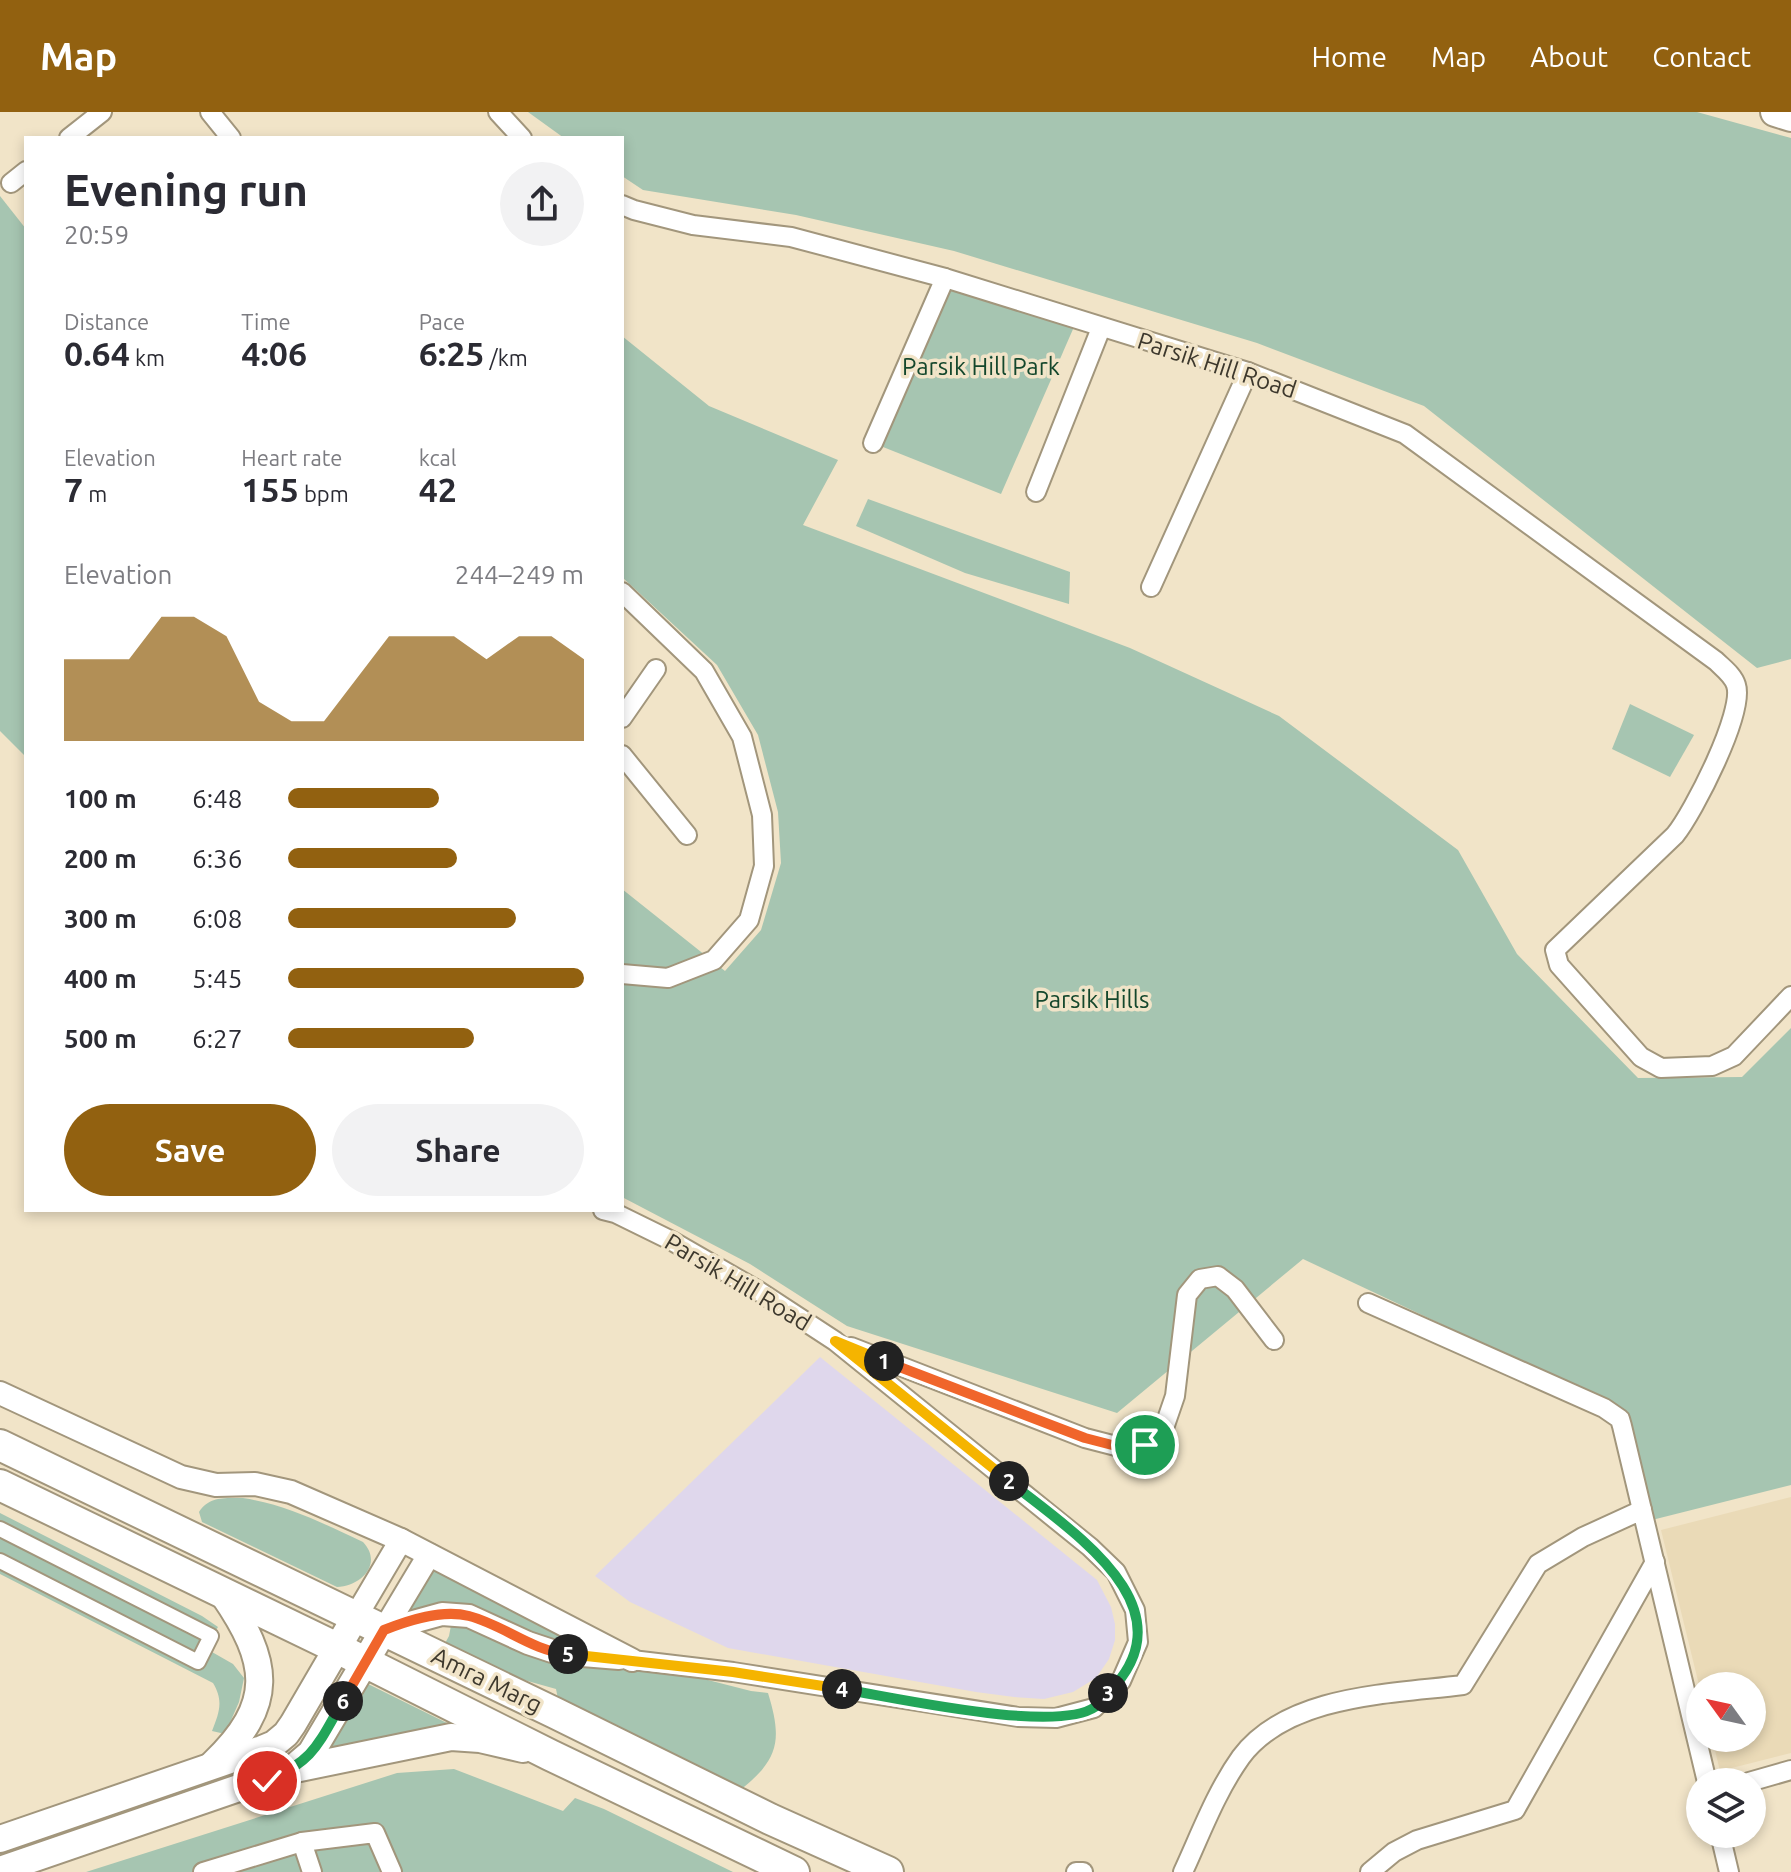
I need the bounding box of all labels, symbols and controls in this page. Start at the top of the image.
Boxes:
text: Map [40,35,117,77]
text: Home [1312,41,1387,72]
text: Map [1431,41,1486,72]
text: About [1530,41,1608,72]
text: Contact [1652,41,1751,72]
button: share [500,162,584,246]
text: Evening run [64,165,308,214]
text: 20:59 [64,220,129,249]
text: Distance [64,309,149,334]
text: Time [241,309,291,334]
text: Pace [419,309,465,334]
street label: Parsik Hill Road [1134,327,1300,403]
text: 0.64 [64,334,130,372]
text: 4:06 [241,334,307,372]
text: 6:25 [419,334,485,372]
text: km [130,345,165,370]
text: /km [485,345,528,370]
park label: Parsik Hill Park [902,353,1060,380]
text: Elevation [64,445,156,470]
text: Heart rate [241,445,343,470]
text: kcal [419,445,457,470]
text: 7 [64,470,83,508]
text: 155 [241,470,299,508]
text: 42 [419,470,457,508]
text: m [83,481,107,506]
text: bpm [299,481,349,506]
text: Elevation [64,560,172,589]
text: 244–249 m [455,560,584,589]
text: 100 m [64,784,137,813]
text: 6:48 [192,784,242,813]
text: 200 m [64,844,137,873]
text: 6:36 [192,844,242,873]
text: 300 m [64,904,137,933]
text: 6:08 [192,904,242,933]
text: 400 m [64,964,137,993]
text: 5:45 [192,964,242,993]
park label: Parsik Hills [1035,986,1149,1013]
text: 500 m [64,1024,137,1053]
text: 6:27 [192,1024,242,1053]
button: Save [64,1104,316,1196]
button: Share [332,1104,584,1196]
street label: Parsik Hill Road [660,1228,816,1336]
pin: 1 [864,1341,904,1381]
text: 1 [878,1348,890,1373]
pin [1111,1411,1179,1479]
icon: arrive [1123,1423,1167,1467]
pin: 2 [989,1461,1029,1501]
text: 2 [1003,1468,1015,1493]
pin: 5 [548,1634,588,1674]
text: 5 [562,1641,574,1666]
street label: Amra Marg [427,1642,547,1718]
pin: 4 [822,1669,862,1709]
north arrow [1686,1672,1766,1752]
map controls [1686,1672,1766,1848]
pin: 3 [1088,1673,1128,1713]
text: 4 [836,1676,848,1701]
text: 3 [1102,1680,1114,1705]
pin: 6 [323,1681,363,1721]
text: 6 [337,1688,349,1713]
pin [233,1747,301,1815]
icon: check [245,1759,289,1803]
button: layers [1686,1768,1766,1848]

